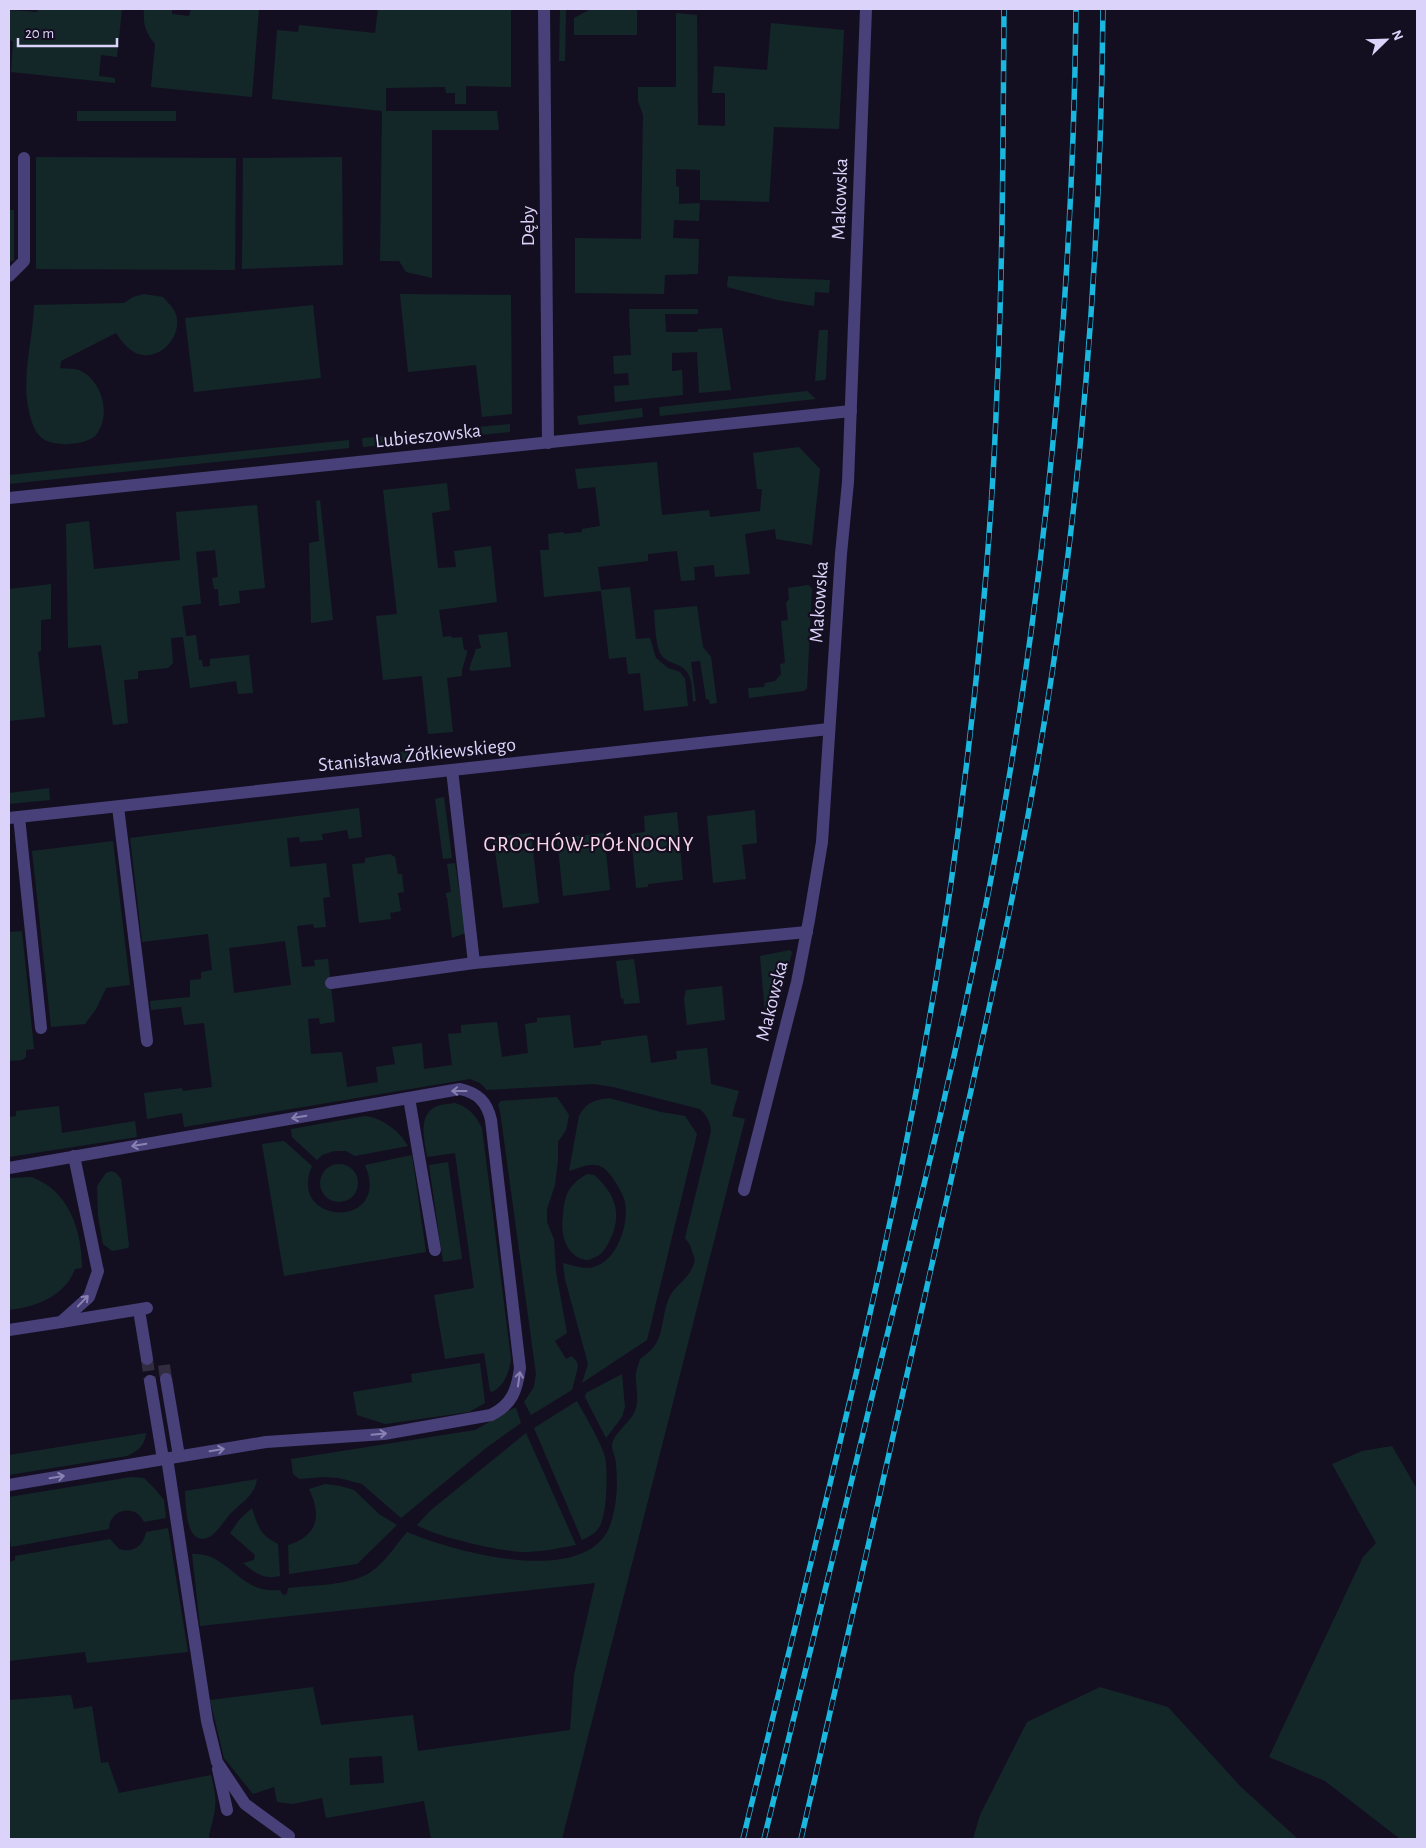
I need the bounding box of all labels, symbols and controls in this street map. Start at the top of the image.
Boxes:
scale bar [18,15,116,47]
north arrow [1361,15,1411,65]
text: 20 m [25,26,54,41]
text: N [1389,28,1405,43]
street label: Makowska [829,158,851,240]
street label: Dęby [518,205,538,246]
street label: Lubieszowska [374,420,482,452]
street label: Makowska [806,560,832,644]
street label: Stanisława Żółkiewskiego [317,735,517,775]
district label: GROCHÓW-PÓŁNOCNY [483,832,695,855]
street label: Makowska [752,959,792,1043]
one-way arrow [451,1086,468,1096]
one-way arrow [291,1113,307,1123]
one-way arrow [131,1140,147,1150]
one-way arrow [77,1295,89,1307]
one-way arrow [514,1371,524,1387]
one-way arrow [370,1430,386,1439]
one-way arrow [209,1445,225,1455]
one-way arrow [48,1472,64,1482]

